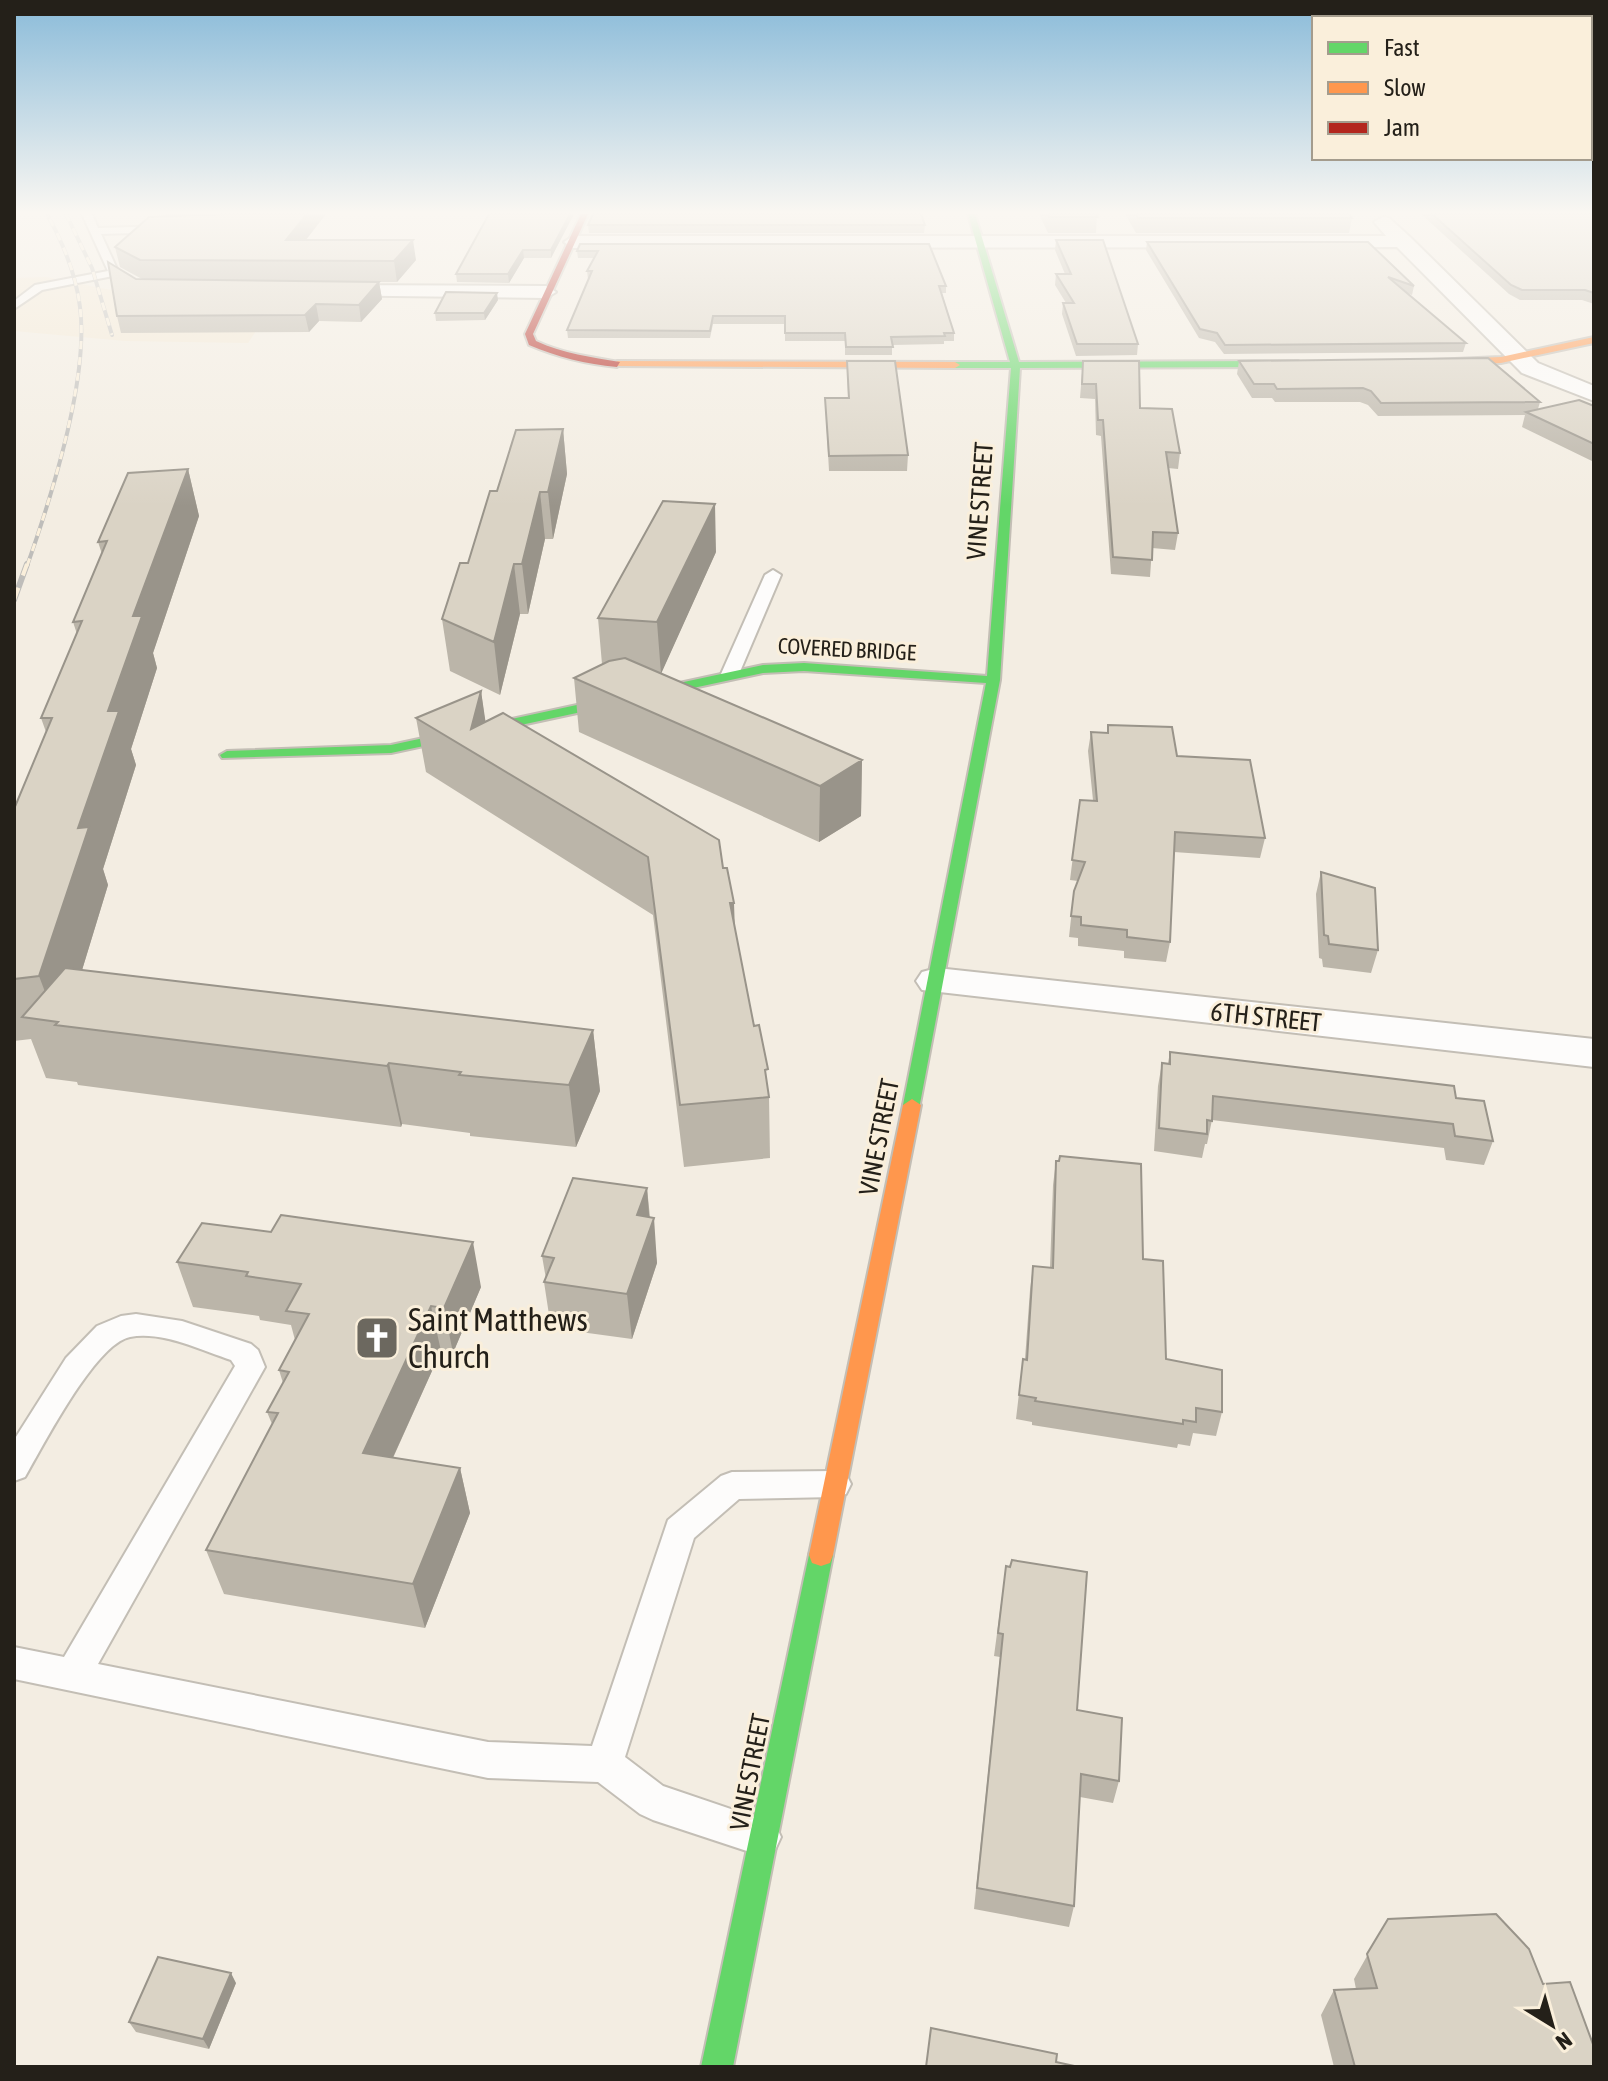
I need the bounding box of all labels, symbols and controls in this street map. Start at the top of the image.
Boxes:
legend [1312,16,1592,160]
text: Fast [1384,34,1420,61]
text: Slow [1384,74,1426,101]
text: Jam [1384,114,1420,141]
street label: VINE STREET [961,440,999,561]
street label: COVERED BRIDGE [777,632,917,666]
street label: 6TH STREET [1209,996,1323,1038]
street label: VINE STREET [853,1076,905,1198]
place label: Saint Matthews Church [408,1301,588,1375]
church icon: Saint Matthews Church [353,1314,401,1362]
street label: VINE STREET [724,1711,776,1833]
north arrow [1512,1985,1592,2065]
text: N [1551,2027,1577,2055]

